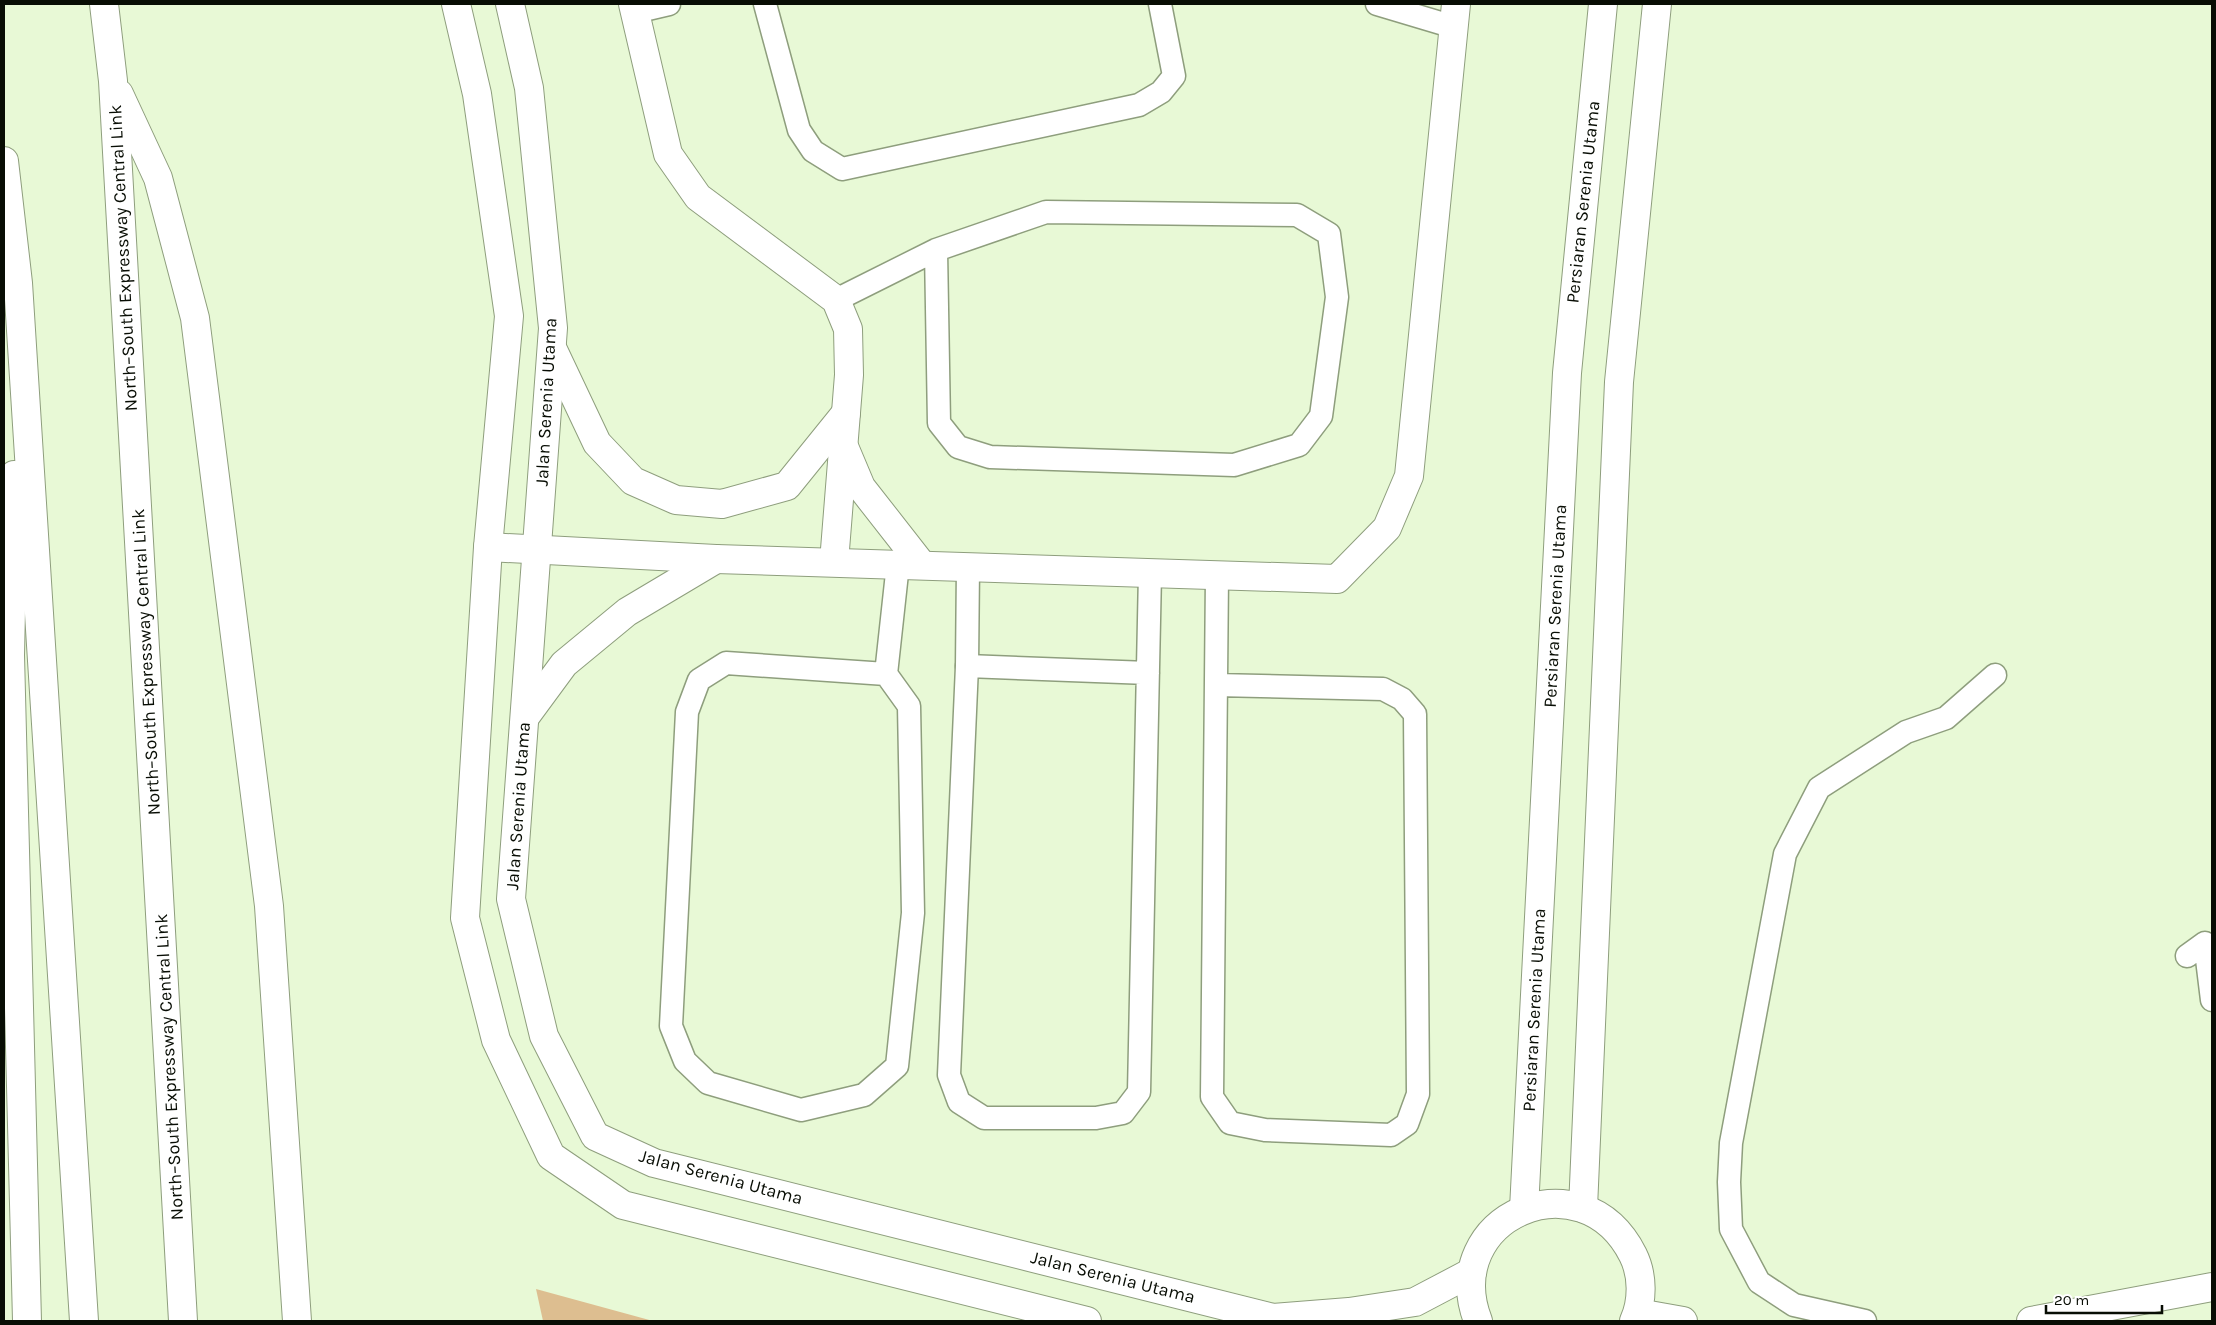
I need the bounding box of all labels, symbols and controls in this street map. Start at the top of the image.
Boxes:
street label: Persiaran Serenia Utama [1561,100,1605,304]
street label: North–South Expressway Central Link [104,104,142,412]
street label: Jalan Serenia Utama [531,317,561,487]
street label: Persiaran Serenia Utama [1539,504,1571,708]
street label: North–South Expressway Central Link [127,508,165,816]
street label: Jalan Serenia Utama [501,721,535,891]
street label: Persiaran Serenia Utama [1518,908,1550,1112]
street label: North–South Expressway Central Link [150,913,188,1221]
street label: Jalan Serenia Utama [637,1145,805,1209]
street label: Jalan Serenia Utama [1028,1246,1198,1308]
scale bar [2046,1282,2162,1314]
text: 20 m [2054,1291,2089,1309]

